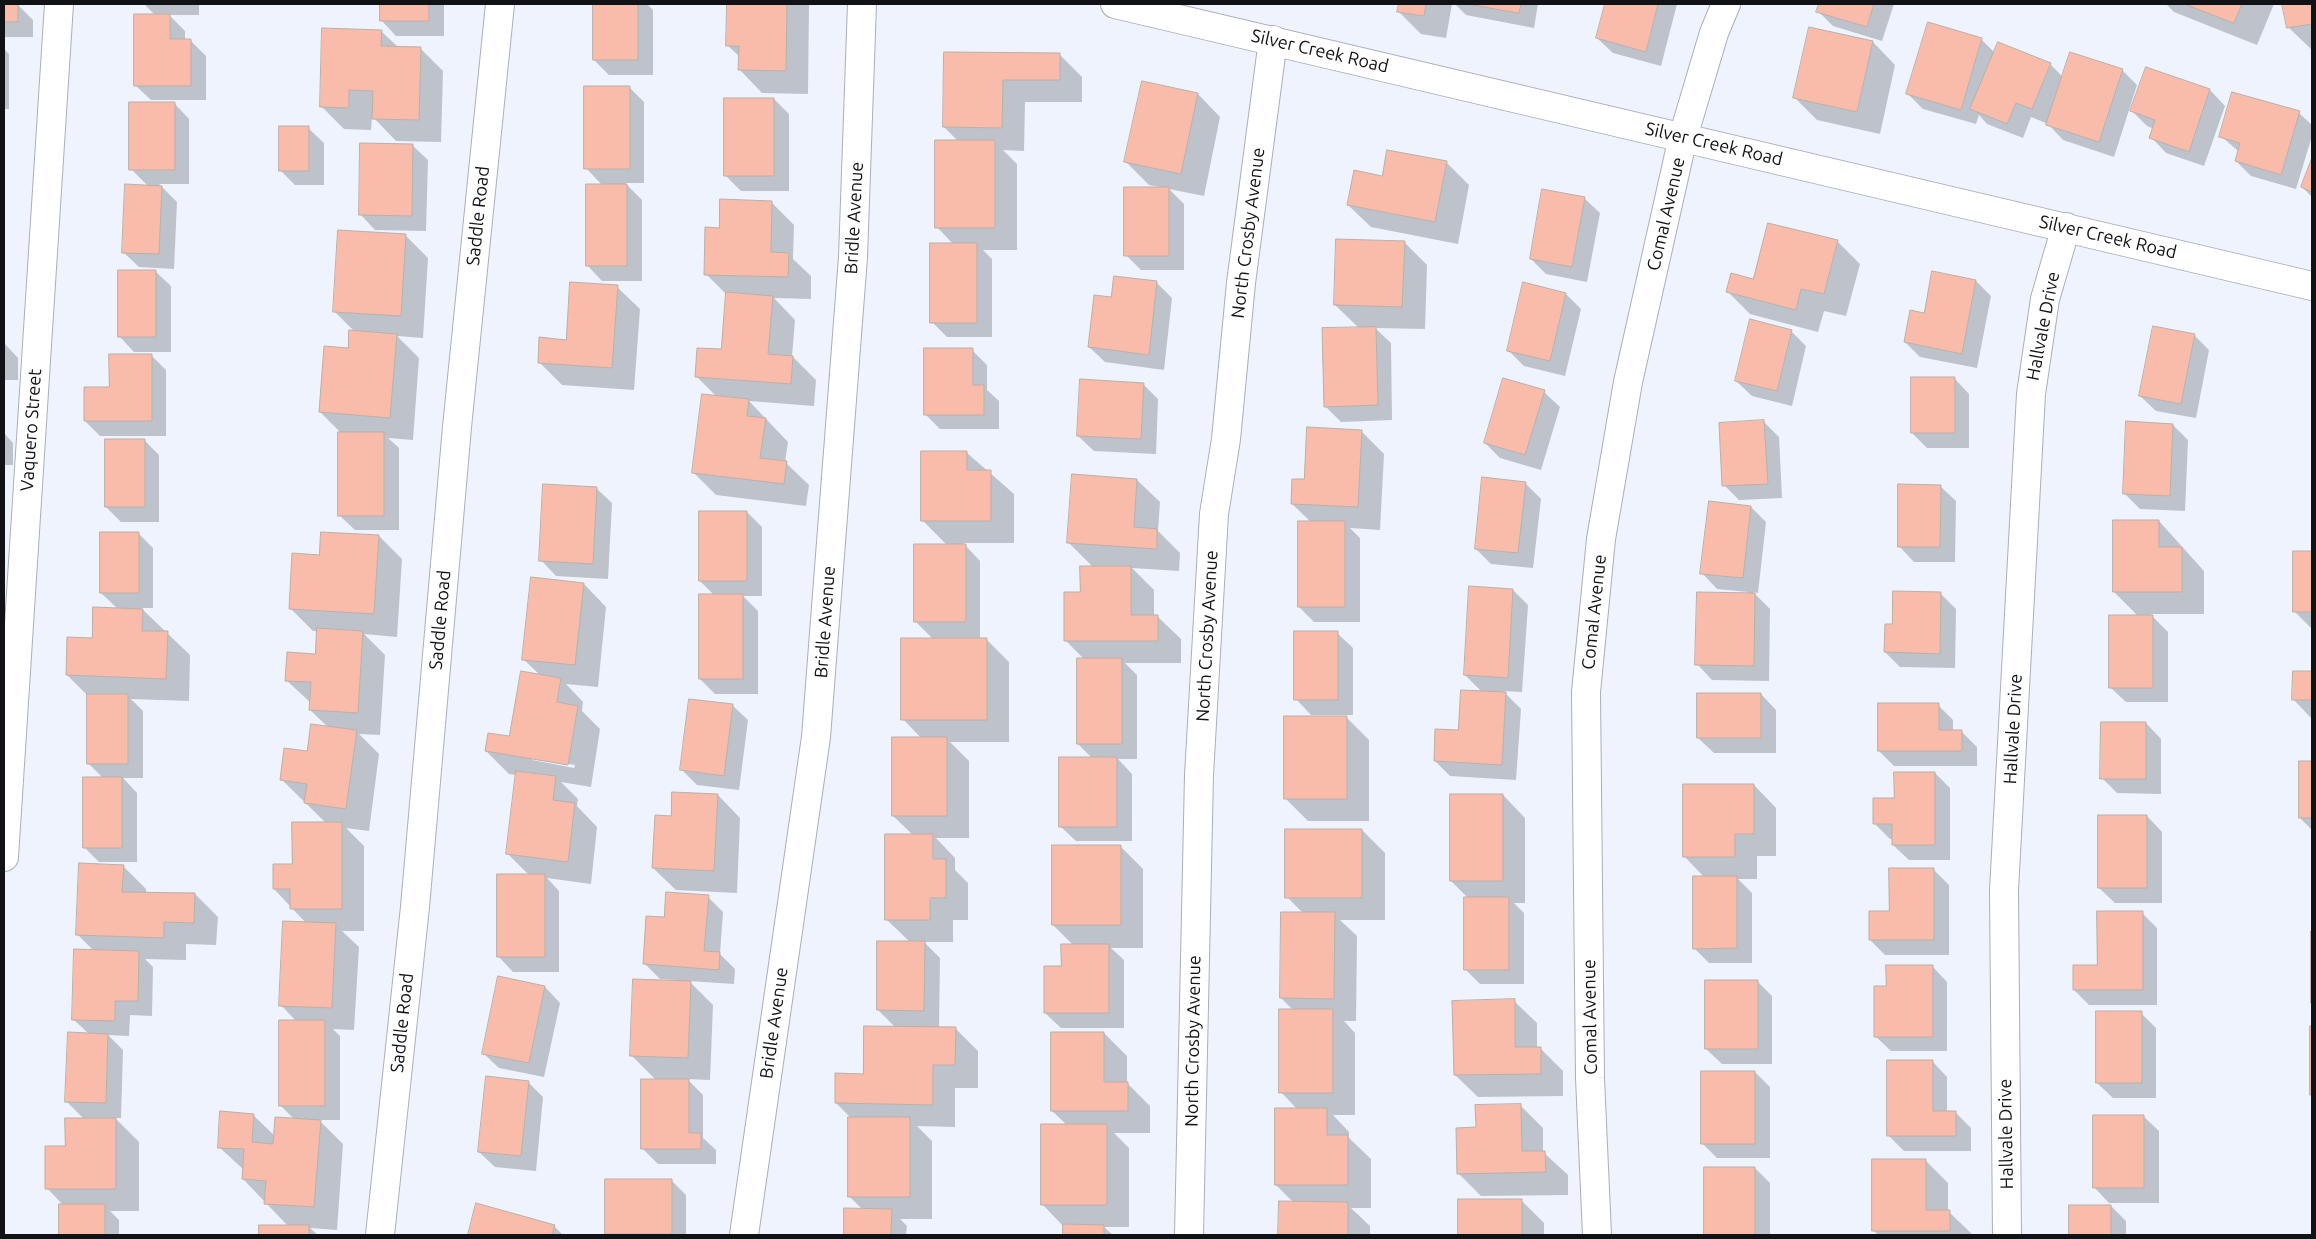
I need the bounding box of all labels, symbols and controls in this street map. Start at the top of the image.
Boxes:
street label: Silver Creek Road [1249,25,1391,77]
street label: Silver Creek Road [1643,118,1785,170]
street label: North Crosby Avenue [1227,146,1269,320]
street label: Comal Avenue [1642,155,1690,273]
street label: Bridle Avenue [840,161,868,275]
street label: Saddle Road [462,165,494,267]
street label: Silver Creek Road [2037,211,2179,263]
street label: Hallvale Drive [2022,270,2064,382]
street label: Vaquero Street [16,368,46,492]
street label: North Crosby Avenue [1192,550,1222,722]
street label: Comal Avenue [1577,553,1611,671]
street label: Bridle Avenue [810,565,840,679]
street label: Saddle Road [425,569,455,671]
street label: Hallvale Drive [1999,673,2027,785]
street label: North Crosby Avenue [1181,955,1205,1127]
street label: Comal Avenue [1578,959,1602,1075]
street label: Bridle Avenue [755,966,793,1080]
street label: Saddle Road [386,972,418,1074]
street label: Hallvale Drive [1994,1079,2018,1189]

